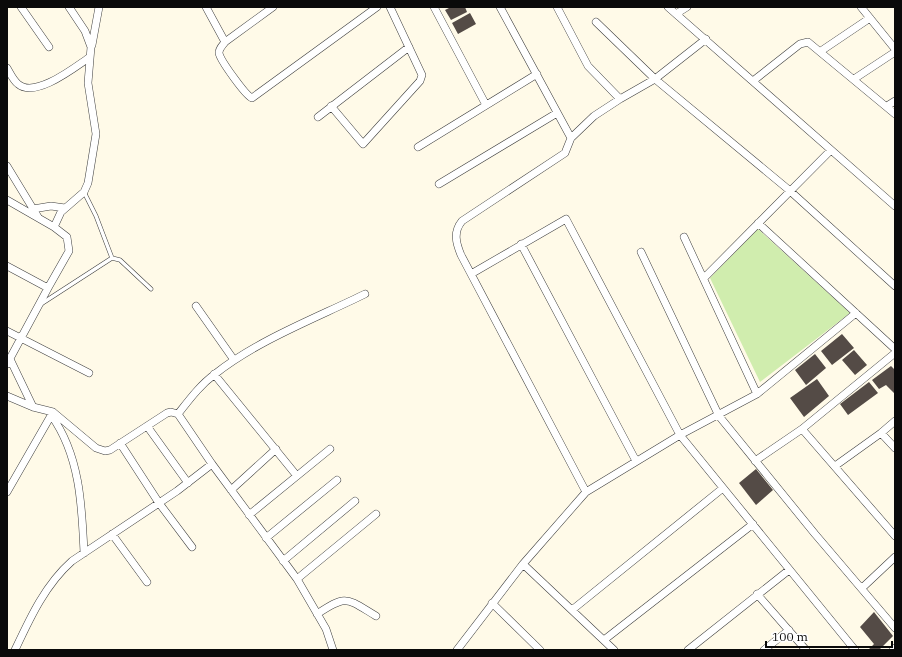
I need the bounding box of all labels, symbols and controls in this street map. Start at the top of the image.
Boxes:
scale bar [766,623,892,649]
text: 100 m [772,629,808,644]

